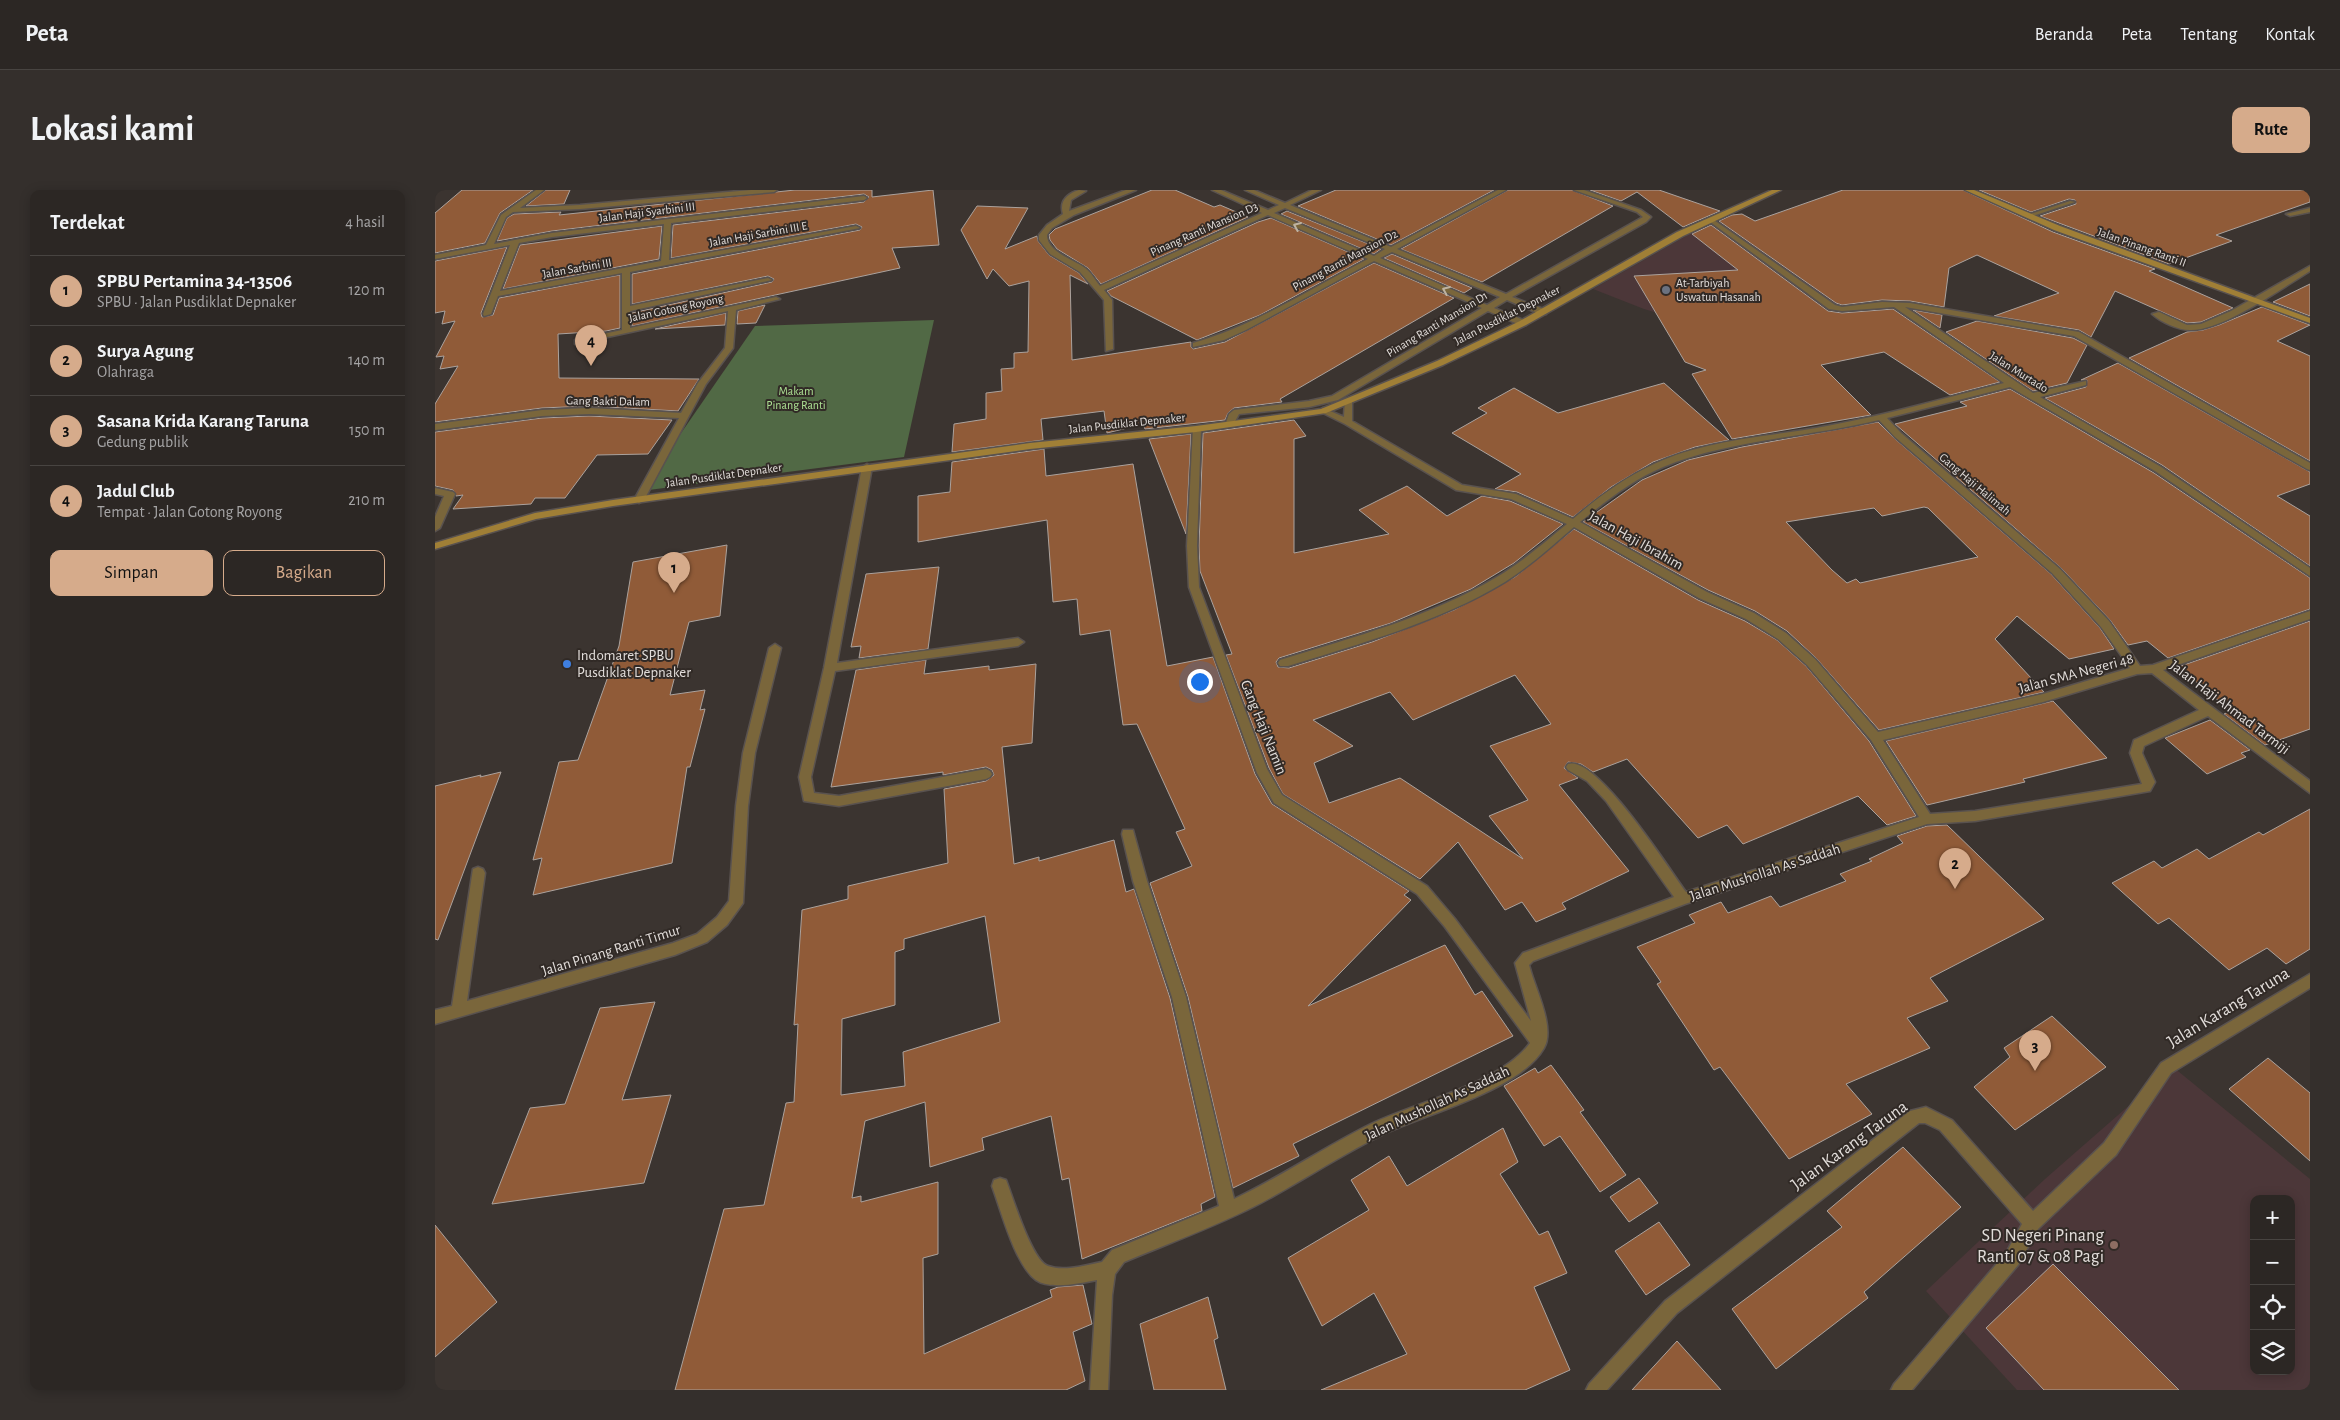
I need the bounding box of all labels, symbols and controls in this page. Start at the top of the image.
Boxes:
text: Peta [25,22,69,46]
text: Beranda [2035,26,2093,44]
text: Peta [2121,26,2152,44]
text: Tentang [2180,26,2237,44]
text: Kontak [2265,26,2315,44]
button: Rute [2232,107,2310,153]
text: Lokasi kami [30,112,194,147]
street label: Jalan Haji Syarbini III [598,200,696,225]
street label: Pinang Ranti Mansion D3 [1148,200,1260,258]
text: Terdekat [50,212,125,233]
text: 4 hasil [345,214,385,230]
street label: Jalan Haji Sarbini III E [708,219,808,250]
one-way arrow [1293,221,1302,232]
street label: Jalan Pinang Ranti II [2096,225,2188,269]
street label: Pinang Ranti Mansion D2 [1291,227,1400,293]
street label: Jalan Sarbini III [541,256,613,280]
text: SPBU Pertamina 34-13506 [97,272,292,291]
place label: At-Tarbiyah Uswatun Hasanah [1676,277,1761,303]
text: 1 [63,282,69,298]
text: 120 m [348,282,385,298]
street label: Jalan Pusdiklat Depnaker [1452,283,1562,347]
marker: At-Tarbiyah Uswatun Hasanah [1660,284,1672,296]
one-way arrow [1442,285,1451,296]
street label: Pinang Ranti Mansion D1 [1384,289,1490,359]
street label: Jalan Gotong Royong [628,292,725,325]
text: SPBU · Jalan Pusdiklat Depnaker [97,294,296,310]
pin: 4 [575,325,607,366]
text: Surya Agung [97,342,194,361]
street label: Jalan Murtado [1988,349,2050,395]
text: 2 [62,352,70,368]
text: 140 m [348,352,385,368]
text: Olahraga [97,364,154,380]
park label: Makam Pinang Ranti [766,385,826,411]
street label: Gang Bakti Dalam [566,394,650,408]
street label: Jalan Pusdiklat Depnaker [1068,411,1186,435]
text: Sasana Krida Karang Taruna [97,412,309,431]
text: 3 [63,422,69,438]
text: 150 m [349,422,385,438]
text: Gedung publik [97,434,188,450]
street label: Gang Haji Halimah [1936,451,2013,518]
street label: Jalan Pusdiklat Depnaker [665,461,783,489]
text: Jadul Club [97,482,175,501]
text: 4 [62,492,70,508]
text: 210 m [348,492,385,508]
text: Tempat · Jalan Gotong Royong [97,504,282,520]
street label: Jalan Haji Ibrahim [1586,508,1686,573]
button: Simpan [50,550,213,596]
button: Bagikan [223,550,385,596]
pin: 1 [658,552,690,593]
place label: Indomaret SPBU Pusdiklat Depnaker [577,648,691,680]
street label: Jalan SMA Negeri 48 [2017,651,2135,696]
marker: Indomaret SPBU Pusdiklat Depnaker [561,658,573,670]
street label: Jalan Haji Ahmad Tarmiji [2167,658,2292,757]
your location [1187,669,1213,695]
street label: Gang Haji Namin [1238,678,1289,776]
street label: Jalan Mushollah As Saddah [1688,841,1842,904]
pin: 2 [1939,848,1971,889]
street label: Jalan Pinang Ranti Timur [540,922,682,979]
street label: Jalan Karang Taruna [2164,964,2293,1051]
pin: 3 [2019,1030,2051,1071]
street label: Jalan Mushollah As Saddah [1363,1063,1512,1143]
street label: Jalan Karang Taruna [1788,1098,1911,1194]
map controls [2250,1195,2295,1375]
button: + [2250,1195,2295,1240]
place label: SD Negeri Pinang Ranti 07 & 08 Pagi [1977,1227,2104,1266]
marker: SD Negeri Pinang Ranti 07 & 08 Pagi [2108,1239,2120,1251]
button: − [2250,1240,2295,1285]
button: locate [2250,1285,2295,1330]
button: layers [2250,1330,2295,1375]

